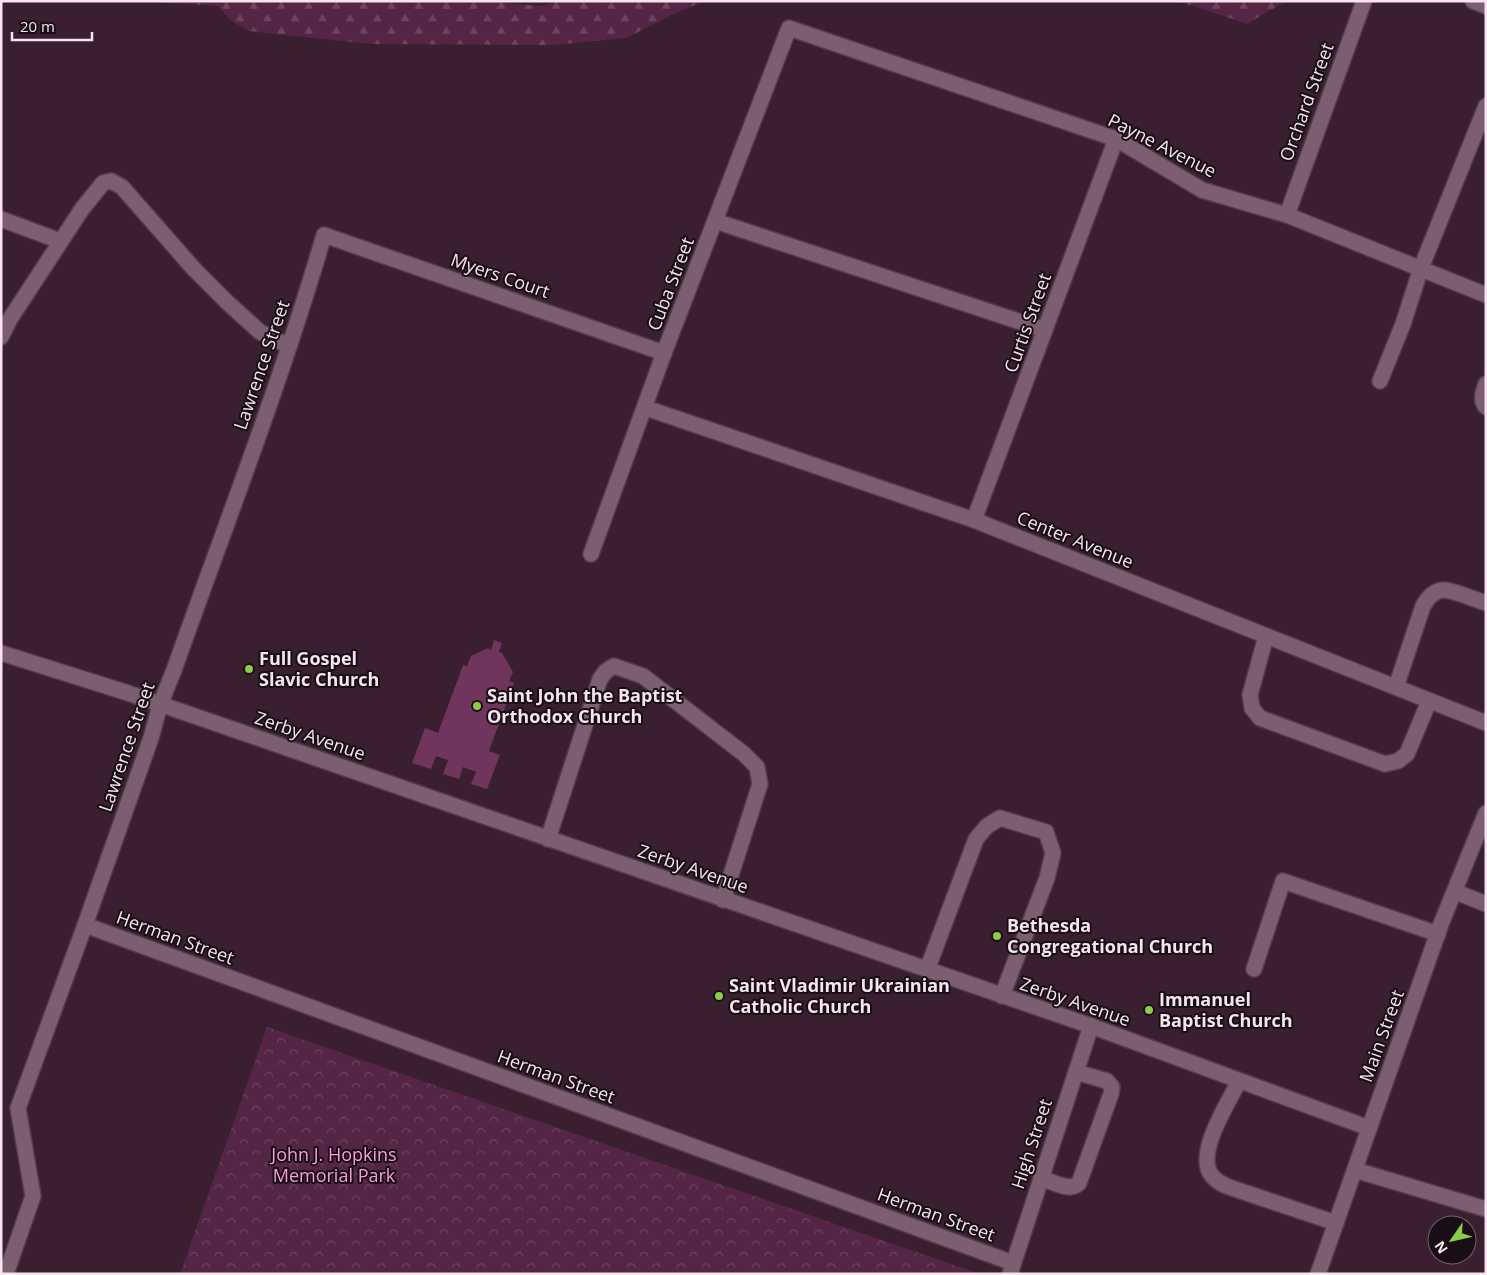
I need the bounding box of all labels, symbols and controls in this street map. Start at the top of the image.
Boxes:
scale bar [12,10,92,42]
text: 20 m [20,16,55,36]
street label: Orchard Street [1274,39,1339,164]
street label: Payne Avenue [1104,108,1221,183]
street label: Cuba Street [641,233,699,334]
street label: Myers Court [448,247,553,303]
street label: Curtis Street [998,270,1056,376]
street label: Lawrence Street [228,297,294,433]
street label: Center Avenue [1014,505,1137,573]
place label: Full Gospel Slavic Church [259,646,379,691]
marker: Full Gospel Slavic Church [243,663,255,675]
street label: Lawrence Street [93,679,159,815]
place label: Saint John the Baptist Orthodox Church [487,683,683,728]
marker: Saint John the Baptist Orthodox Church [471,700,483,712]
street label: Zerby Avenue [252,705,369,765]
street label: Zerby Avenue [635,838,752,898]
street label: Herman Street [113,905,237,969]
place label: Bethesda Congregational Church [1007,913,1213,958]
marker: Bethesda Congregational Church [991,930,1003,942]
street label: Zerby Avenue [1017,971,1134,1031]
place label: Saint Vladimir Ukrainian Catholic Church [729,973,950,1018]
street label: Main Street [1353,986,1409,1085]
place label: Immanuel Baptist Church [1159,987,1293,1032]
marker: Saint Vladimir Ukrainian Catholic Church [713,990,725,1002]
marker: Immanuel Baptist Church [1143,1004,1155,1016]
street label: Herman Street [494,1044,618,1108]
street label: High Street [1005,1095,1057,1192]
park label: John J. Hopkins Memorial Park [269,1142,397,1187]
street label: Herman Street [874,1182,998,1246]
north arrow [1427,1215,1477,1265]
text: N [1430,1238,1452,1258]

